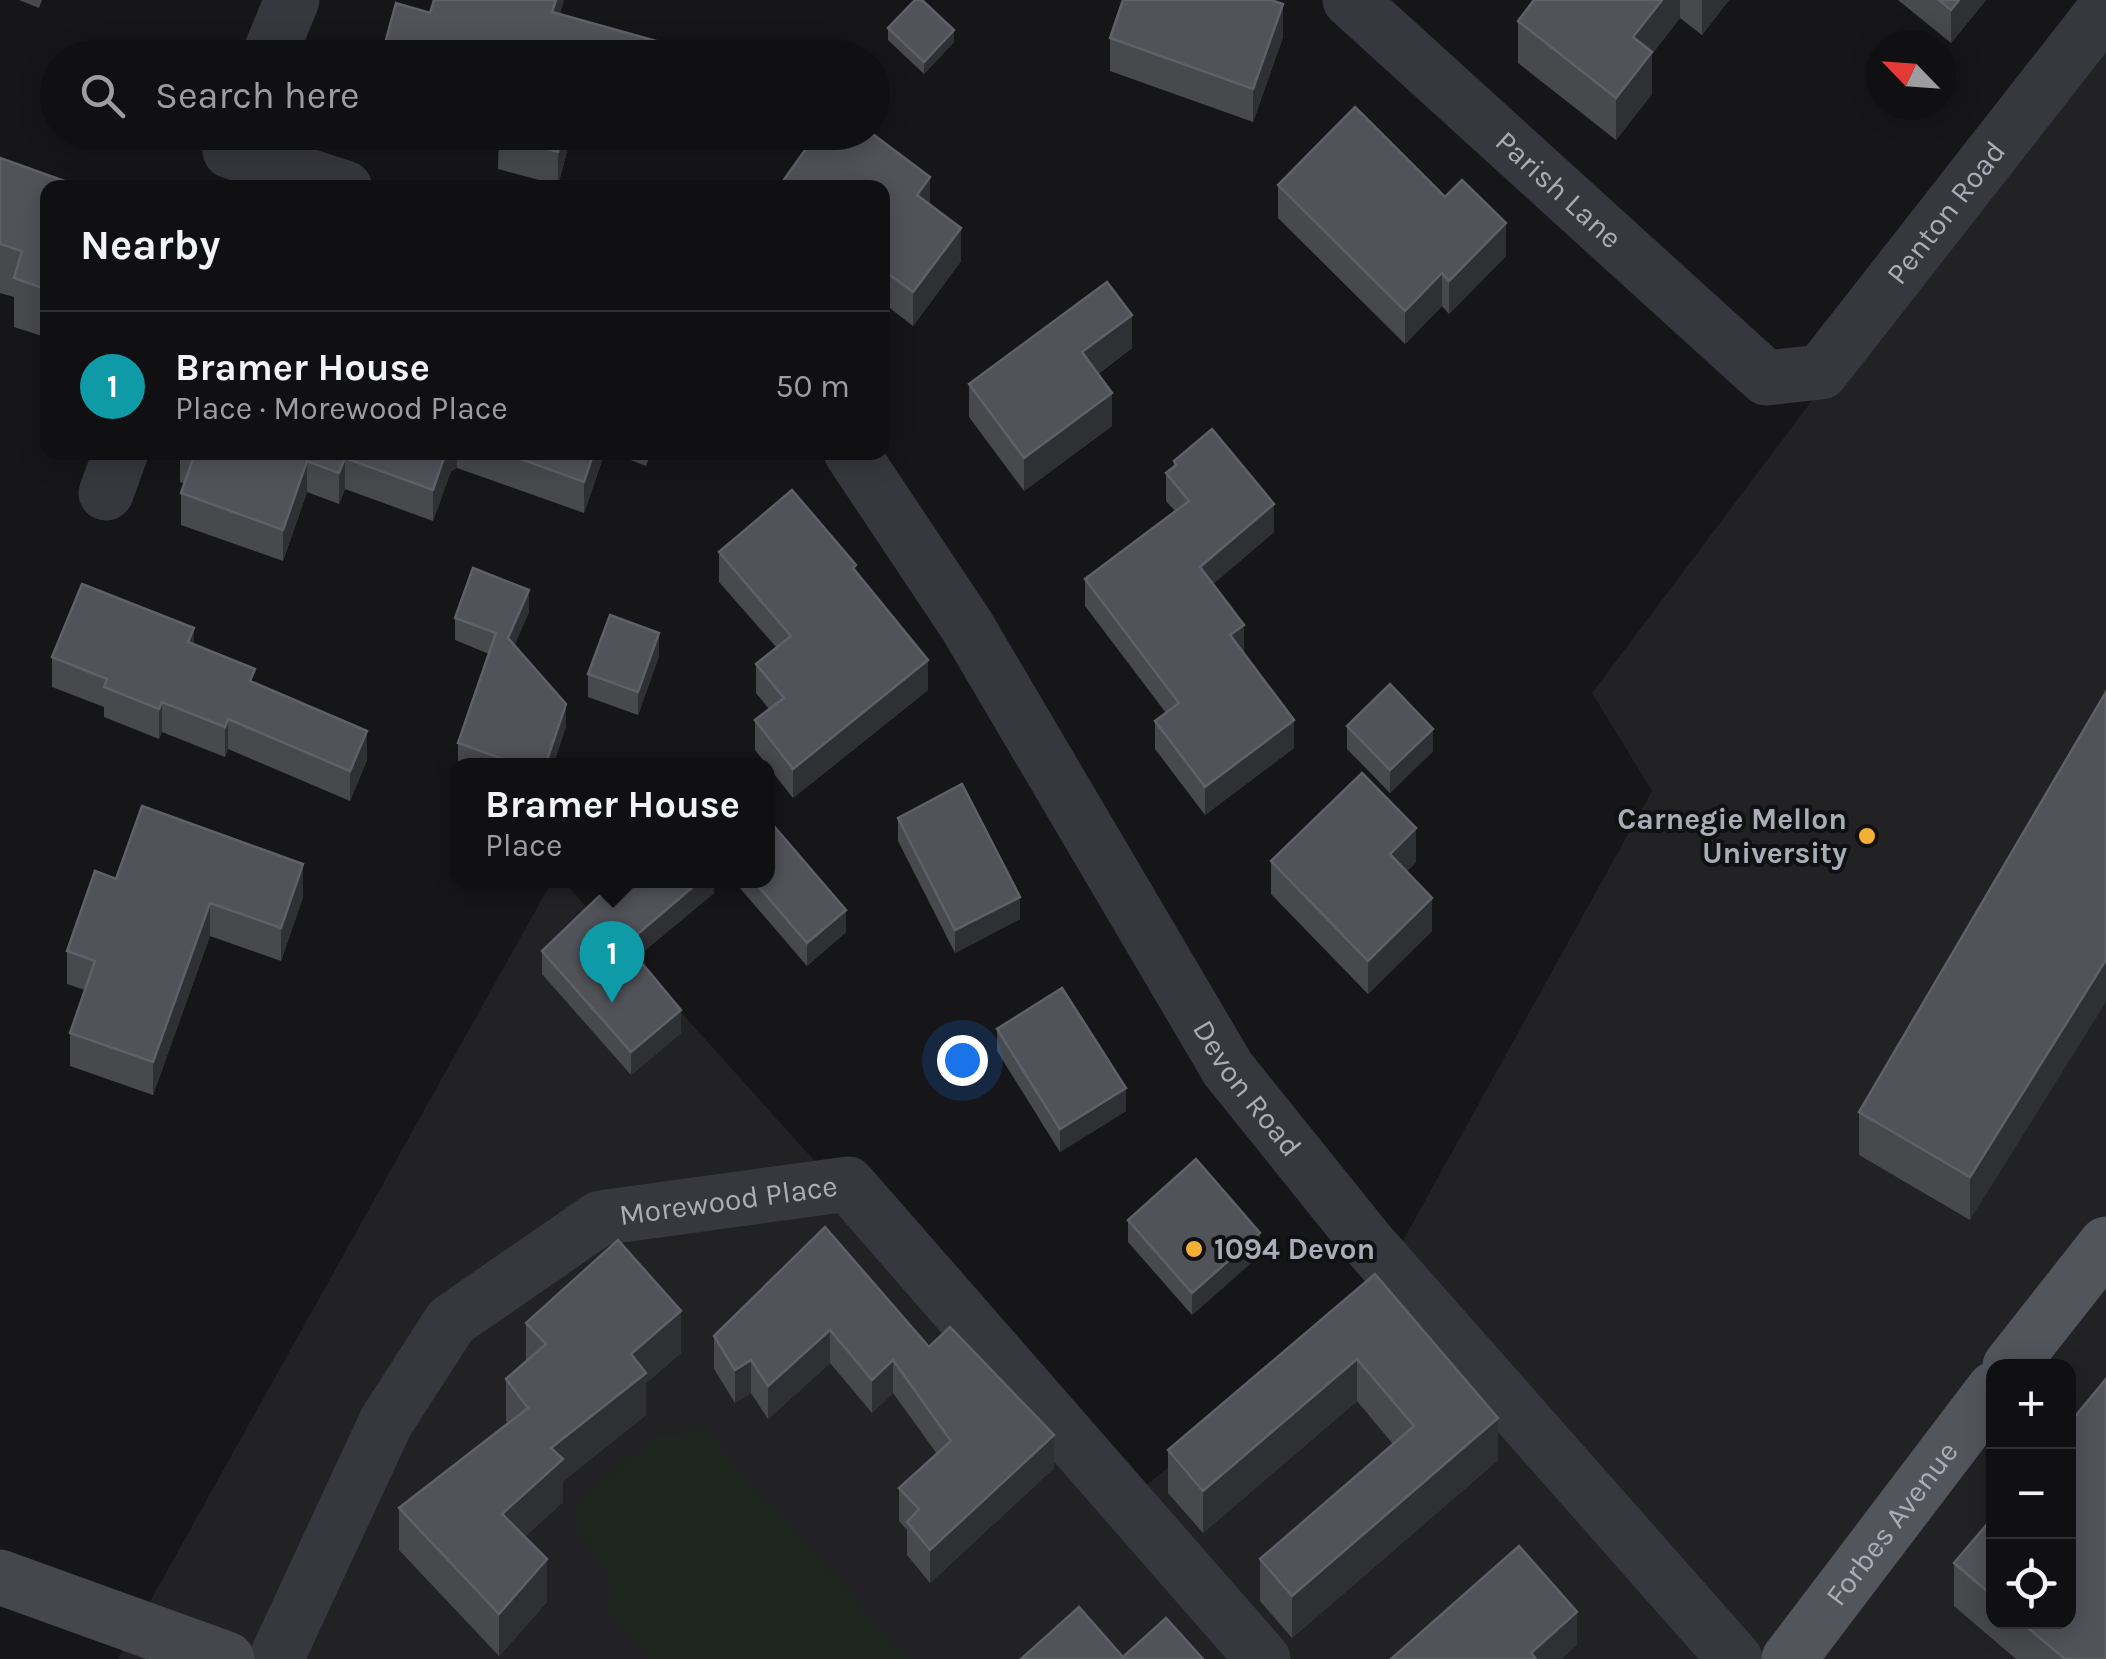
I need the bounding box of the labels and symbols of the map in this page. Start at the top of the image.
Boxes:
north arrow [1866,30,1956,120]
street label: Parish Lane [1488,123,1629,256]
street label: Penton Road [1879,134,2013,291]
place label: Carnegie Mellon University [1617,801,1847,871]
marker: Carnegie Mellon University [1856,825,1878,847]
pin: 1 [580,920,644,1003]
street label: Devon Road [1185,1013,1309,1164]
your location [937,1035,988,1086]
street label: Morewood Place [617,1168,840,1233]
place label: 1094 Devon [1214,1231,1375,1267]
marker: 1094 Devon [1183,1238,1205,1260]
street label: Forbes Avenue [1818,1434,1966,1613]

